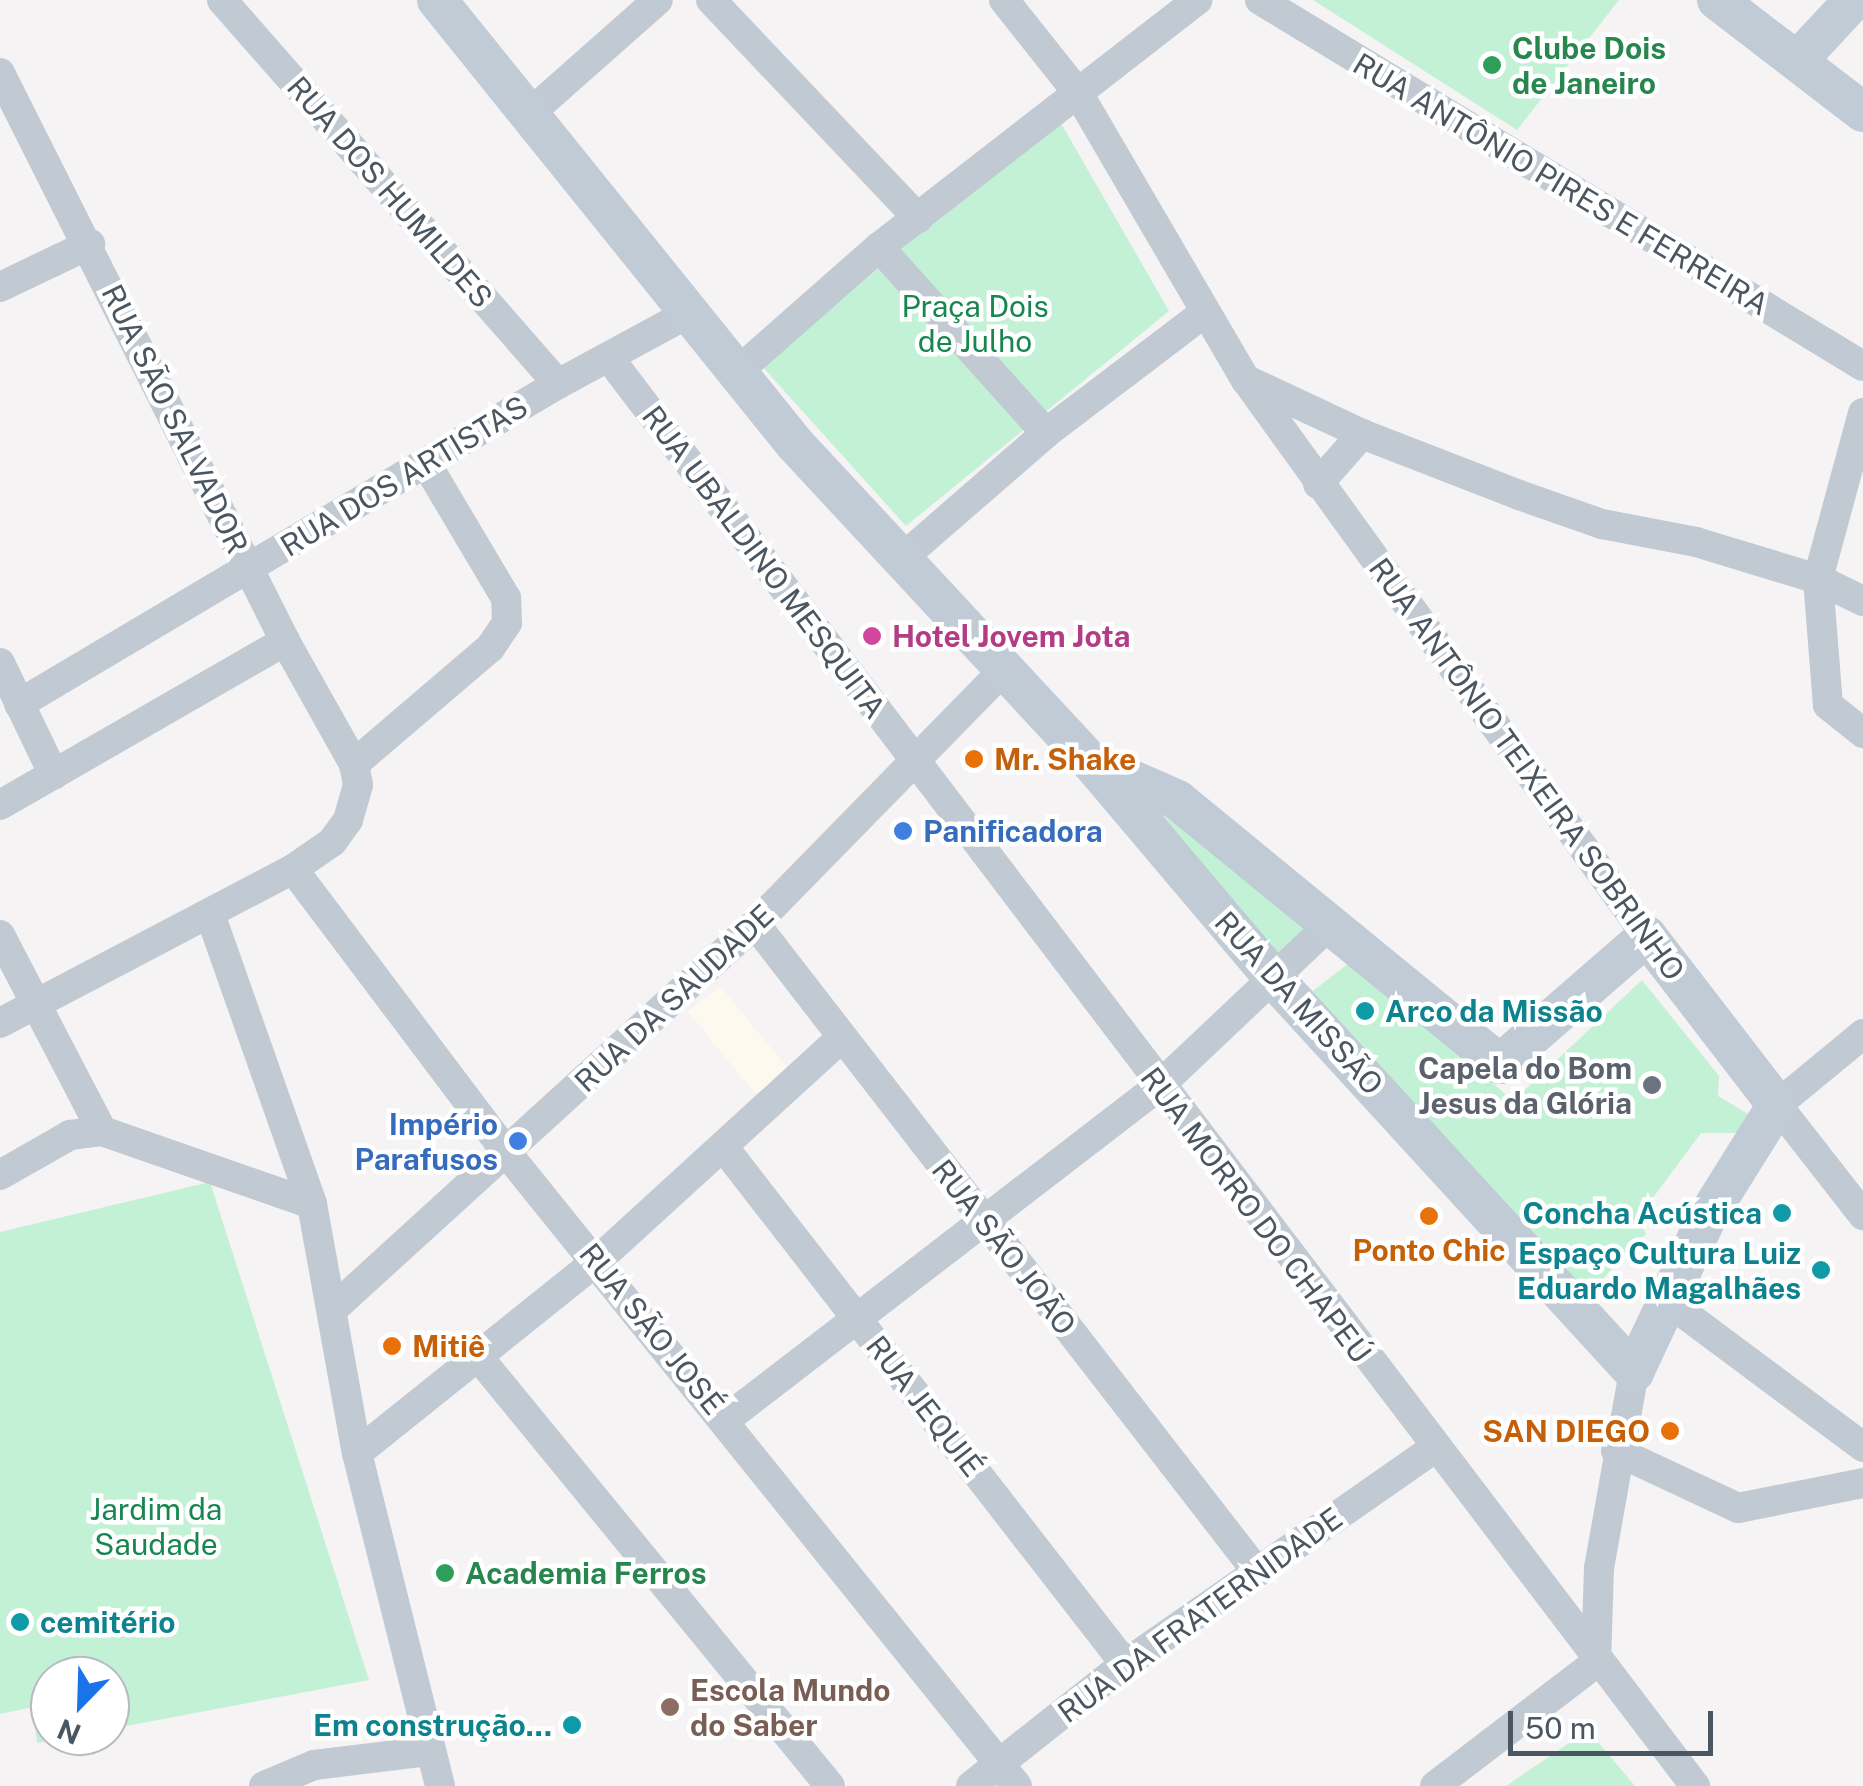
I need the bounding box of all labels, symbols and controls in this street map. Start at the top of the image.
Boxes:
place label: Clube Dois de Janeiro [1512,30,1666,100]
street label: RUA ANTÔNIO PIRES E FERREIRA [1347,45,1775,323]
marker: Clube Dois de Janeiro [1481,54,1503,76]
street label: RUA DOS HUMILDES [280,69,500,315]
street label: RUA SÃO SALVADOR [94,279,256,559]
park label: Praça Dois de Julho [901,288,1049,358]
street label: RUA DOS ARTISTAS [274,388,534,564]
street label: RUA UBALDINO MESQUITA [635,399,893,725]
street label: RUA ANTÔNIO TEIXEIRA SOBRINHO [1362,551,1692,987]
place label: Hotel Jovem Jota [892,618,1131,654]
marker: Hotel Jovem Jota [861,625,883,647]
place label: Mr. Shake [994,741,1136,777]
marker: Mr. Shake [963,748,985,770]
place label: Panificadora [923,813,1103,849]
marker: Panificadora [892,820,914,842]
street label: RUA DA SAUDADE [567,897,781,1099]
street label: RUA DA MISSÃO [1207,904,1391,1102]
place label: Arco da Missão [1385,993,1603,1029]
marker: Arco da Missão [1354,1000,1376,1022]
place label: Capela do Bom Jesus da Glória [1418,1050,1632,1120]
street label: RUA MORRO DO CHAPEÚ [1133,1060,1379,1370]
marker: Capela do Bom Jesus da Glória [1641,1074,1663,1096]
place label: Império Parafusos [354,1106,498,1176]
marker: Império Parafusos [507,1130,529,1152]
street label: RUA SÃO JOÃO [924,1152,1084,1342]
place label: Concha Acústica [1523,1195,1762,1231]
marker: Concha Acústica [1771,1202,1793,1224]
marker: Ponto Chic [1418,1205,1440,1227]
place label: Ponto Chic [1352,1232,1506,1268]
place label: Espaço Cultura Luiz Eduardo Magalhães [1517,1235,1801,1306]
street label: RUA SÃO JOSÉ [572,1236,732,1422]
marker: Espaço Cultura Luiz Eduardo Magalhães [1810,1259,1832,1281]
place label: Mitiê [412,1328,485,1364]
street label: RUA JEQUIÉ [859,1328,991,1484]
marker: Mitiê [381,1335,403,1357]
place label: SAN DIEGO [1482,1413,1650,1449]
marker: SAN DIEGO [1659,1420,1681,1442]
park label: Jardim da Saudade [89,1491,223,1562]
street label: RUA DA FRATERNIDADE [1051,1500,1349,1730]
place label: Academia Ferros [465,1555,707,1591]
marker: Academia Ferros [434,1562,456,1584]
place label: cemitério [40,1604,175,1640]
marker: cemitério [9,1611,31,1633]
north arrow [30,1656,130,1756]
place label: Escola Mundo do Saber [690,1672,891,1742]
scale bar [1513,1691,1718,1753]
marker: Escola Mundo do Saber [659,1696,681,1718]
place label: Em construção... [313,1707,552,1743]
text: 50 m [1525,1710,1596,1746]
text: N [52,1713,85,1752]
marker: Em construção... [561,1714,583,1736]

